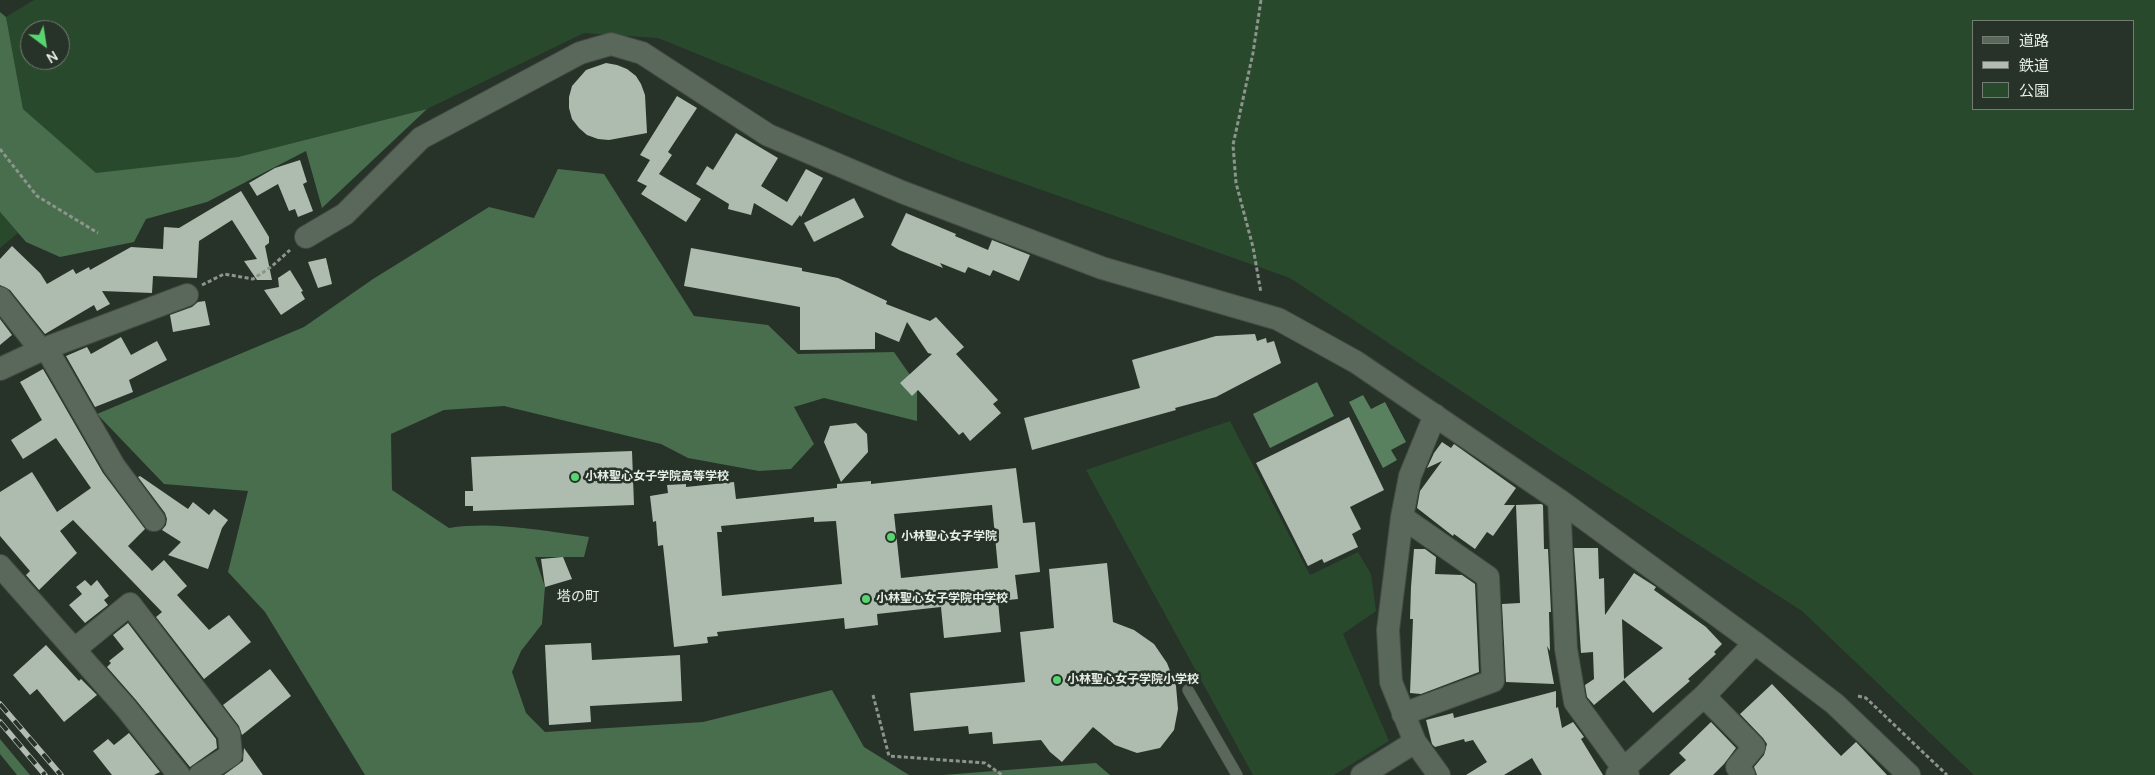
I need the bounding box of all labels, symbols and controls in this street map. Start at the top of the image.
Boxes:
north arrow [20,20,70,70]
legend [1972,20,2135,110]
text: 道路 [2019,30,2049,51]
text: N [43,47,62,68]
text: 鉄道 [2019,55,2049,76]
text: 公園 [2019,80,2049,101]
place label: 小林聖心女子学院高等学校 [585,470,729,484]
marker: 小林聖心女子学院高等学校 [569,471,581,483]
place label: 小林聖心女子学院 [901,530,997,544]
marker: 小林聖心女子学院 [885,531,897,543]
district label: 塔の町 [557,589,599,605]
place label: 小林聖心女子学院中学校 [876,592,1008,606]
marker: 小林聖心女子学院中学校 [860,593,872,605]
place label: 小林聖心女子学院小学校 [1067,673,1199,687]
marker: 小林聖心女子学院小学校 [1051,674,1063,686]

